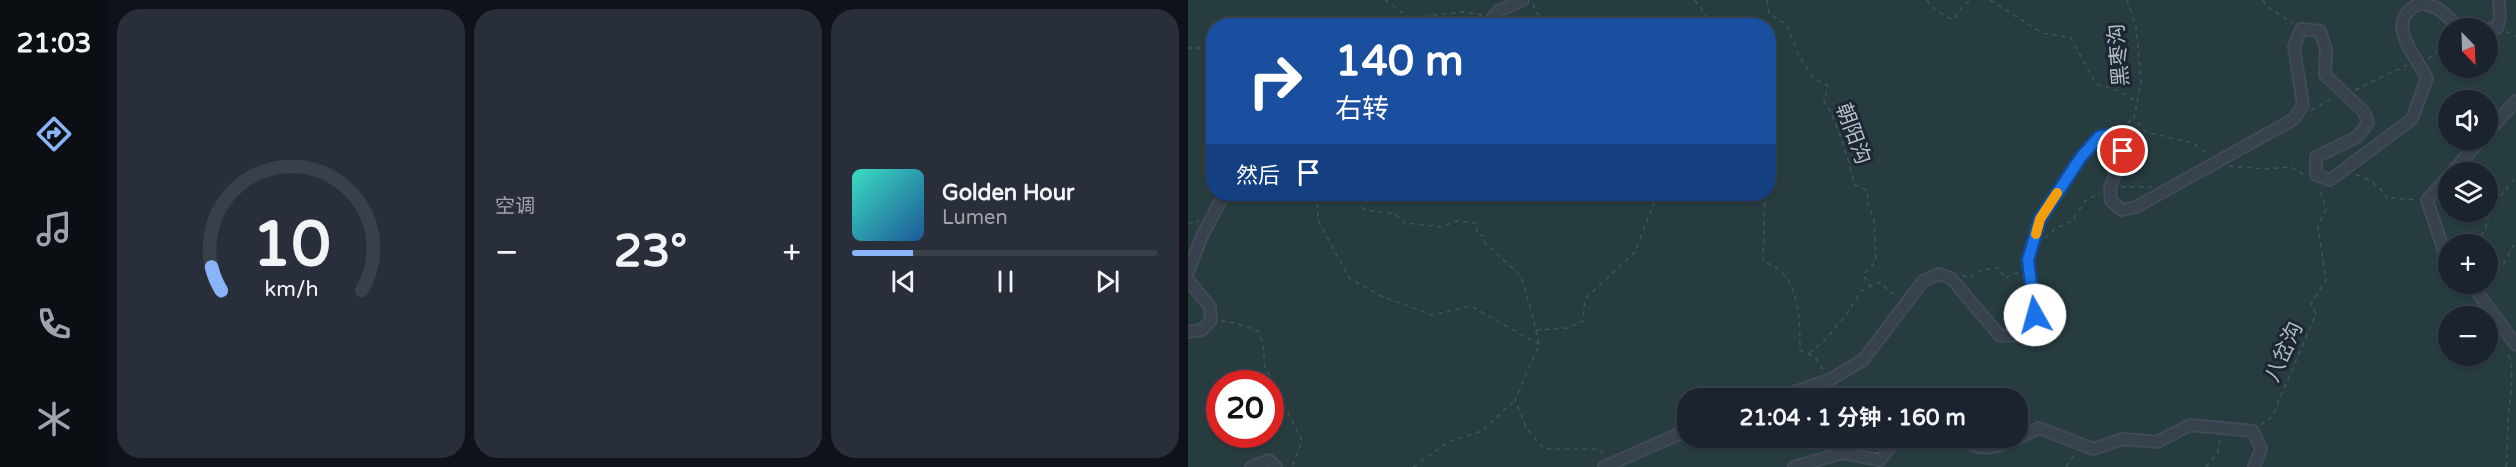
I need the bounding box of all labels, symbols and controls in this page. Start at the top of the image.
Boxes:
north arrow [2438,18,2498,78]
map controls [2438,18,2498,366]
street label: 黑枣沟 [2104,23,2134,87]
text: 21:03 [17,27,91,60]
text: 140 m [1335,36,1464,87]
icon: right [1236,42,1314,120]
button: sound [2438,90,2498,150]
text: 右转 [1335,93,1389,126]
street label: 朝阳沟 [1830,100,1876,168]
icon: directions [33,113,75,155]
pin [2097,125,2148,176]
icon: arrive [2106,134,2139,167]
icon: arrive [1292,156,1325,189]
button: layers [2438,162,2498,222]
text: 然后 [1236,163,1280,189]
text: Golden Hour [942,180,1074,206]
text: 空调 [495,195,535,219]
text: Lumen [942,206,1008,230]
icon: music [33,208,75,250]
text: 10 [252,208,330,283]
text: 23° [614,225,687,279]
text: − [495,233,519,272]
text: + [782,233,801,272]
button: + [2438,234,2498,294]
icon: previous [887,265,920,298]
icon: pause [989,265,1022,298]
icon: next [1091,265,1124,298]
text: km/h [264,276,318,302]
position arrow [2003,283,2067,347]
icon: phone [33,303,75,345]
button: − [2438,306,2498,366]
street label: 八岔沟 [2260,318,2308,386]
speed limit sign: 20 [1206,370,1284,448]
icon: climate [33,398,75,440]
text: 21:04 · 1 分钟 · 160 m [1739,405,1966,431]

